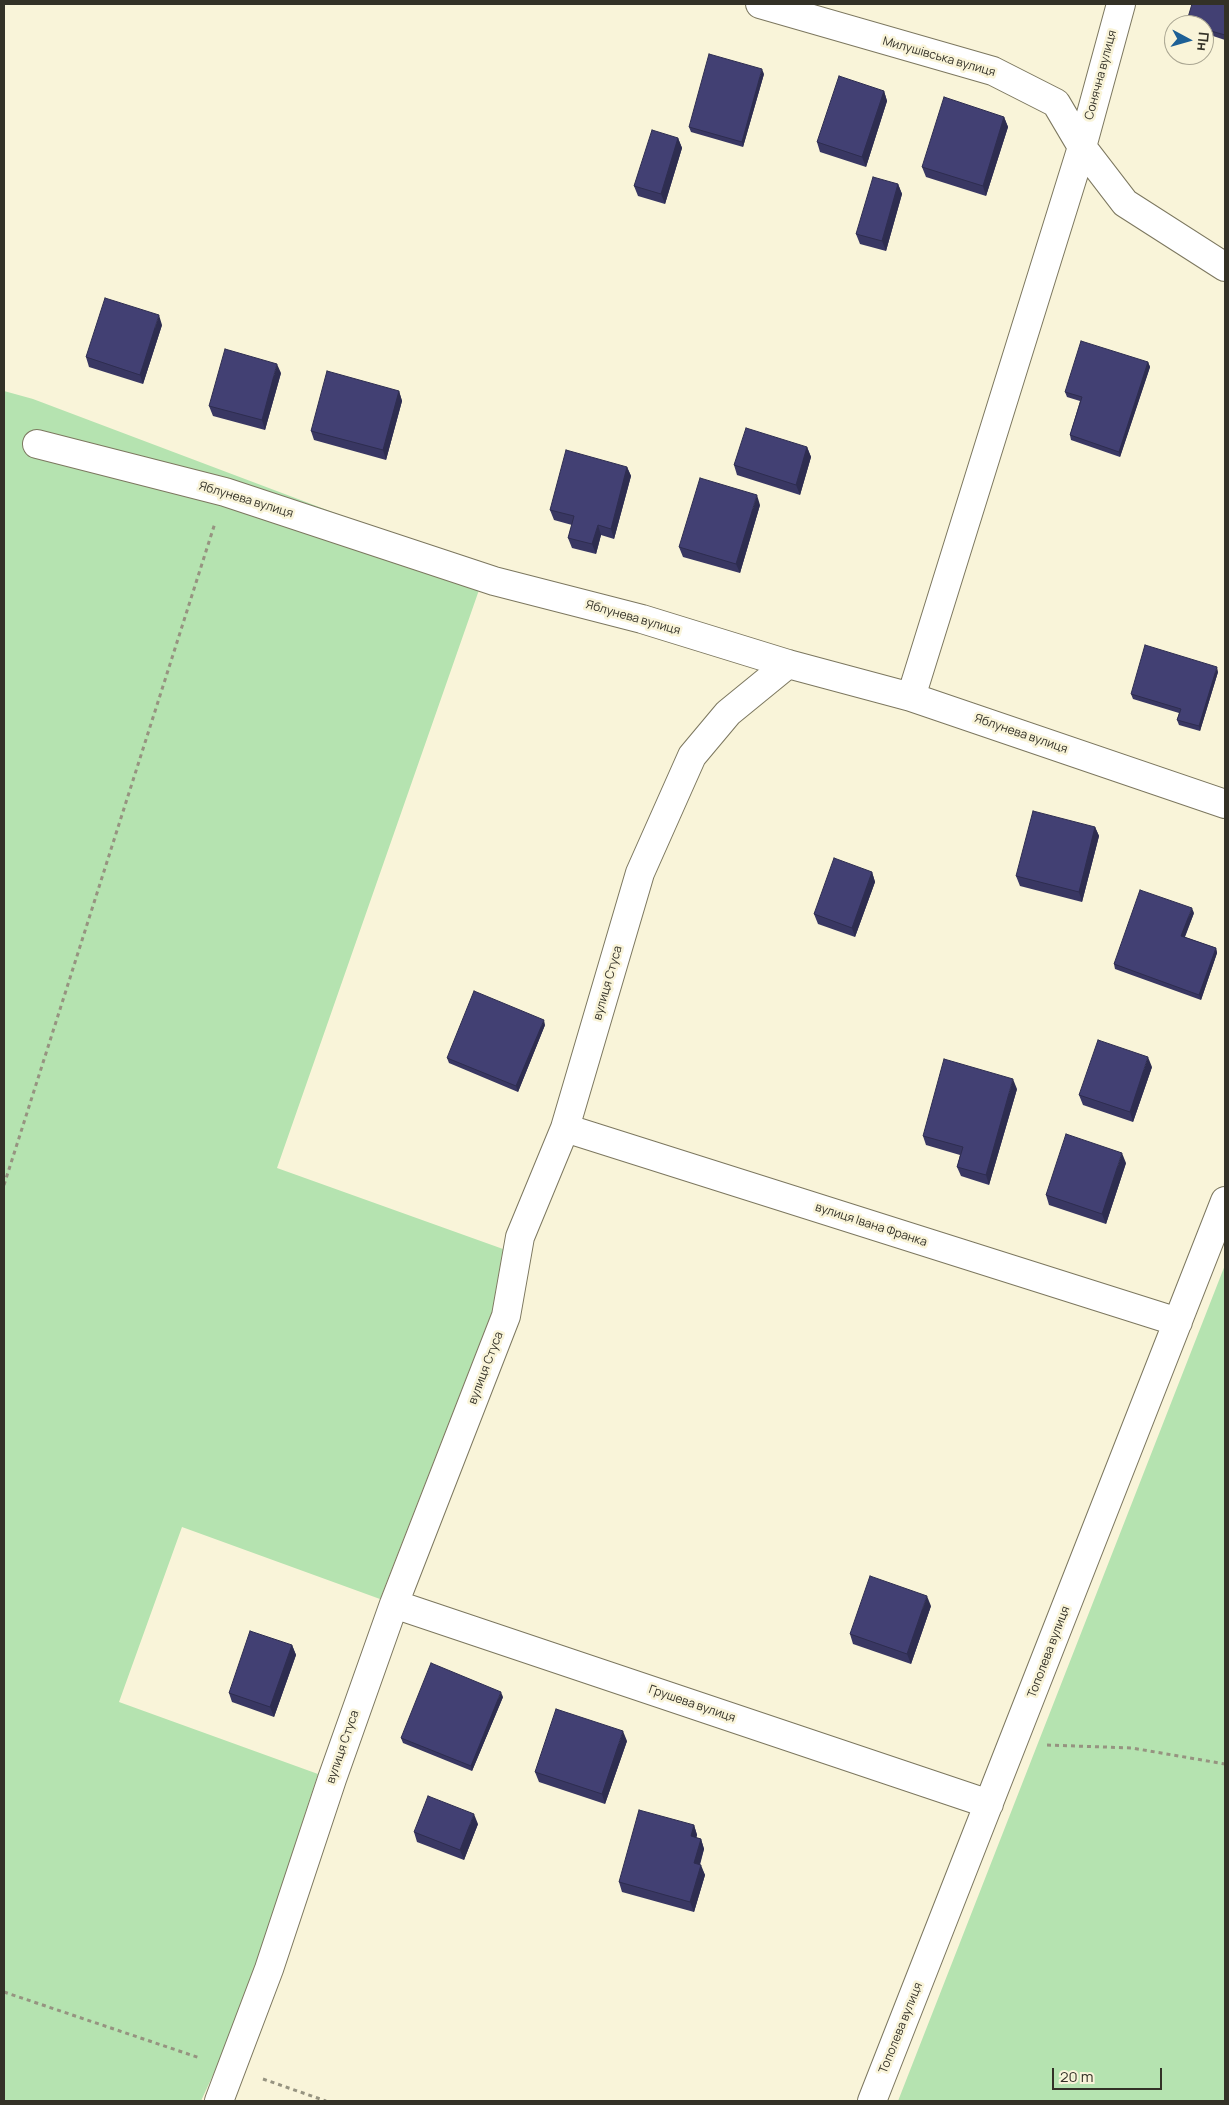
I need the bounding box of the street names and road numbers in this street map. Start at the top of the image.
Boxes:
street label: Сонячна вулиця [1082,29,1120,121]
street label: Милушівська вулиця [881,34,997,80]
street label: Яблунева вулиця [197,479,295,521]
street label: Яблунева вулиця [584,598,682,638]
street label: Яблунева вулиця [972,711,1070,757]
street label: вулиця Стуса [591,944,625,1022]
street label: вулиця Івана Франка [813,1200,929,1250]
street label: вулиця Стуса [466,1330,506,1406]
street label: Тополева вулиця [1025,1604,1073,1700]
street label: Грушева вулиця [647,1682,737,1726]
street label: вулиця Стуса [324,1708,362,1786]
street label: Тополева вулиця [876,1980,926,2076]

